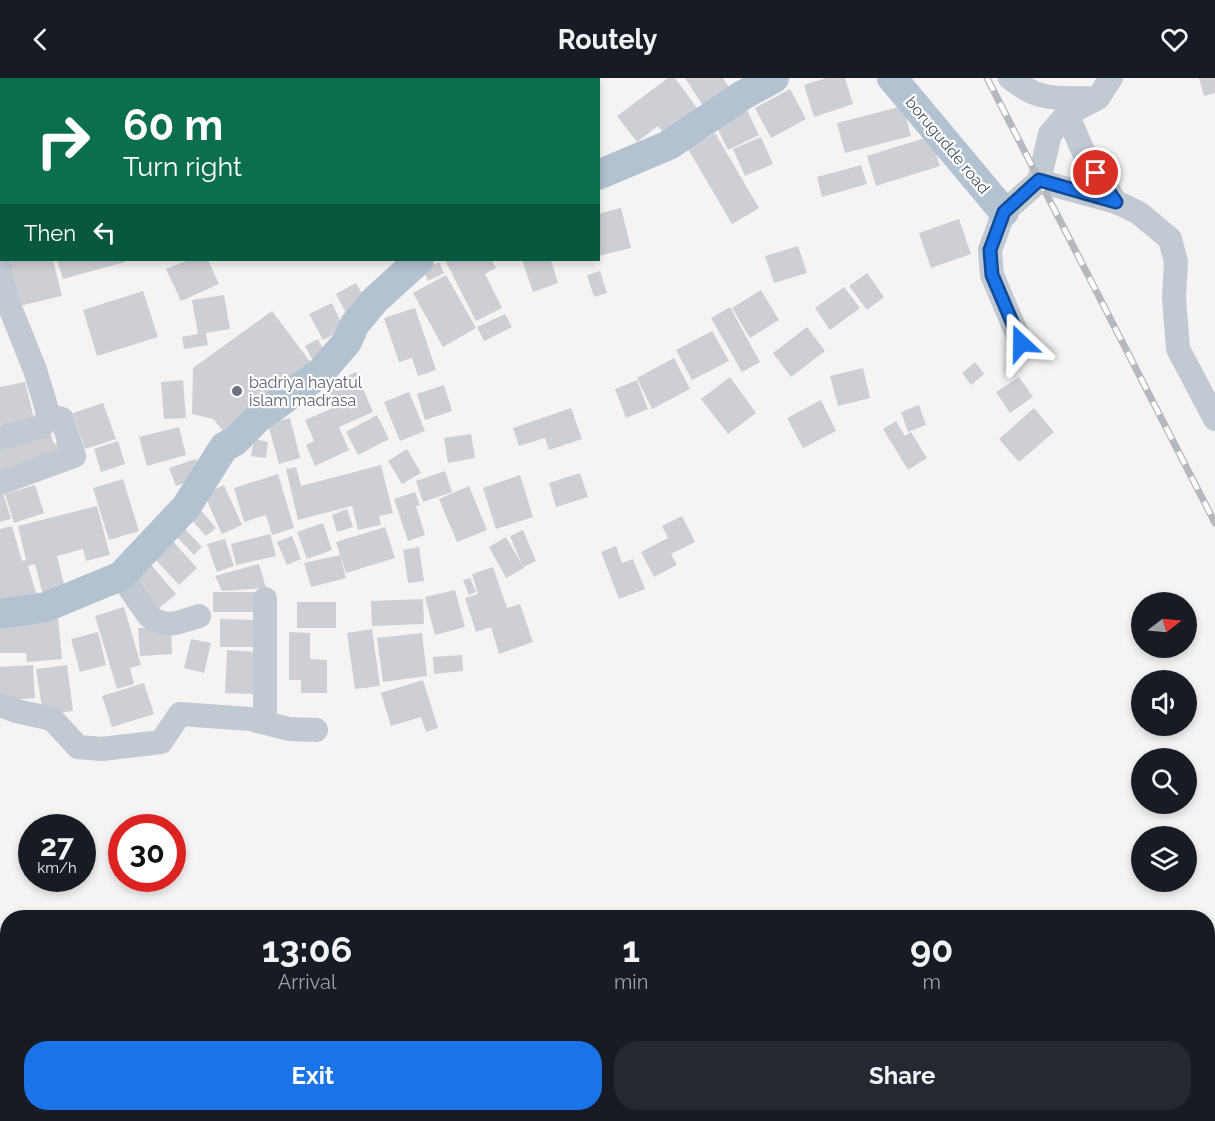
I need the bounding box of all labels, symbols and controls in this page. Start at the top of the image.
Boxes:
icon: back [24,23,57,56]
icon: heart [1158,23,1191,56]
text: Routely [558,24,657,55]
street label: borugudde road [902,93,994,198]
text: 60 m [123,101,223,150]
icon: right [24,102,102,180]
pin [1070,147,1121,198]
text: Turn right [123,151,242,182]
icon: arrive [1079,156,1112,189]
icon: left [88,216,121,249]
text: Then [24,220,76,246]
position arrow [989,311,1053,375]
place label: badriya hayatul islam madrasa [249,373,363,410]
marker: badriya hayatul islam madrasa [230,384,244,398]
north arrow [1131,592,1197,658]
map controls [1131,592,1197,892]
button: sound [1131,670,1197,736]
button: search [1131,748,1197,814]
speed limit sign: 30 [108,814,186,892]
button: layers [1131,826,1197,892]
text: 27 [40,828,74,863]
text: km/h [37,859,77,877]
text: 13:06 [262,928,352,970]
text: 1 [622,928,640,970]
text: 90 [910,928,953,970]
text: Arrival [278,970,336,994]
text: min [614,970,648,994]
text: m [922,970,941,994]
button: Exit [24,1041,602,1110]
button: Share [614,1041,1191,1110]

